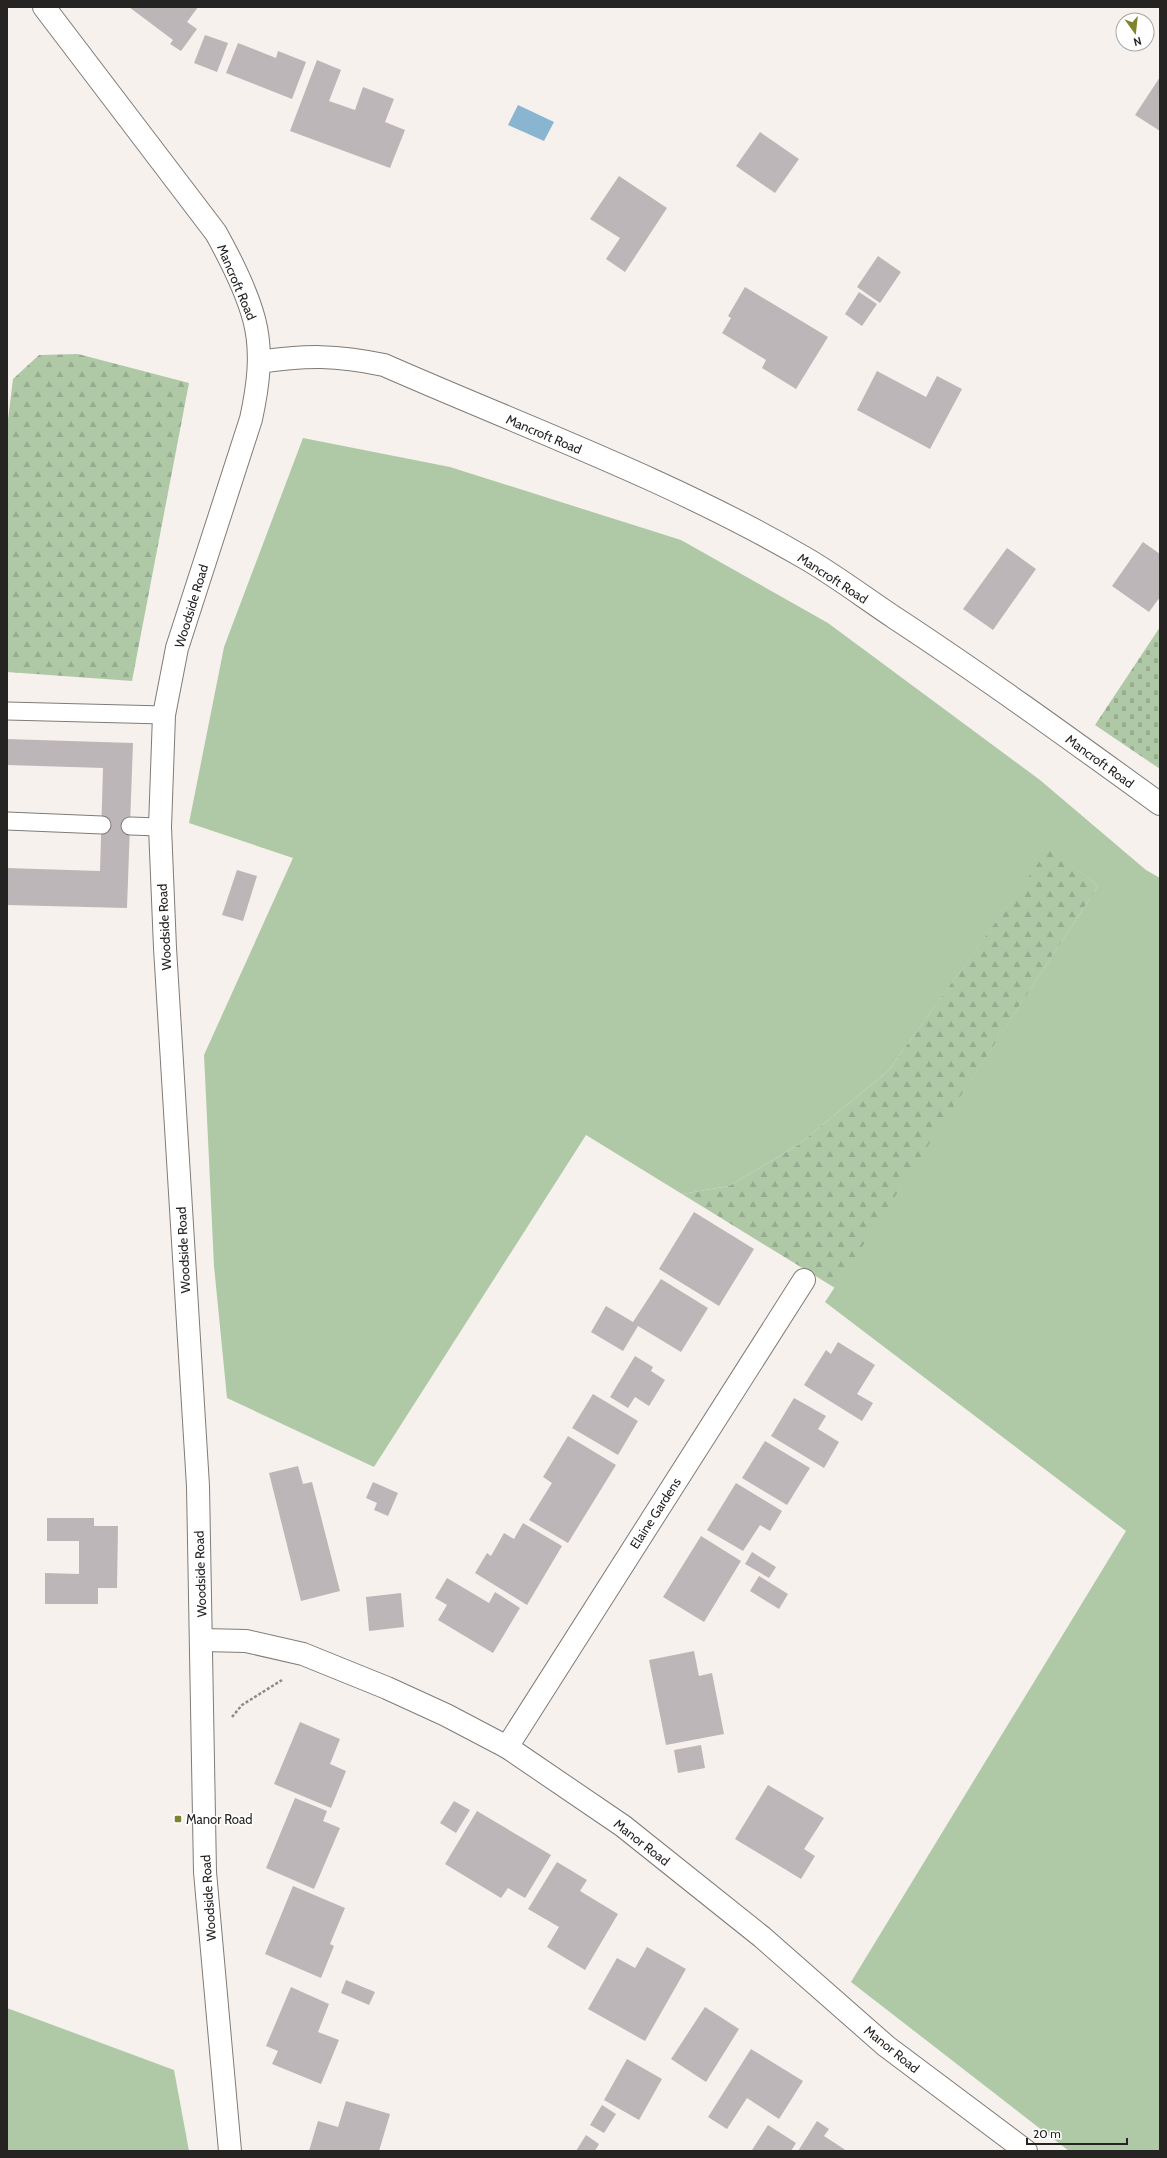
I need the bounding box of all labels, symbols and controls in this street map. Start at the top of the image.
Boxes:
north arrow [1115,12,1155,52]
text: N [1132,34,1143,49]
street label: Mancroft Road [214,242,260,322]
street label: Mancroft Road [504,411,584,457]
street label: Mancroft Road [795,549,871,607]
street label: Woodside Road [171,562,211,650]
street label: Mancroft Road [1063,731,1137,791]
street label: Woodside Road [154,883,174,971]
street label: Woodside Road [173,1206,193,1294]
street label: Elaine Gardens [626,1474,684,1552]
street label: Woodside Road [190,1531,210,1617]
place label: Manor Road [186,1811,252,1827]
marker: Manor Road [173,1814,183,1824]
street label: Manor Road [611,1815,673,1869]
street label: Woodside Road [197,1854,219,1942]
street label: Manor Road [861,2022,923,2076]
scale bar [1027,2120,1127,2146]
text: 20 m [1033,2126,1061,2141]

